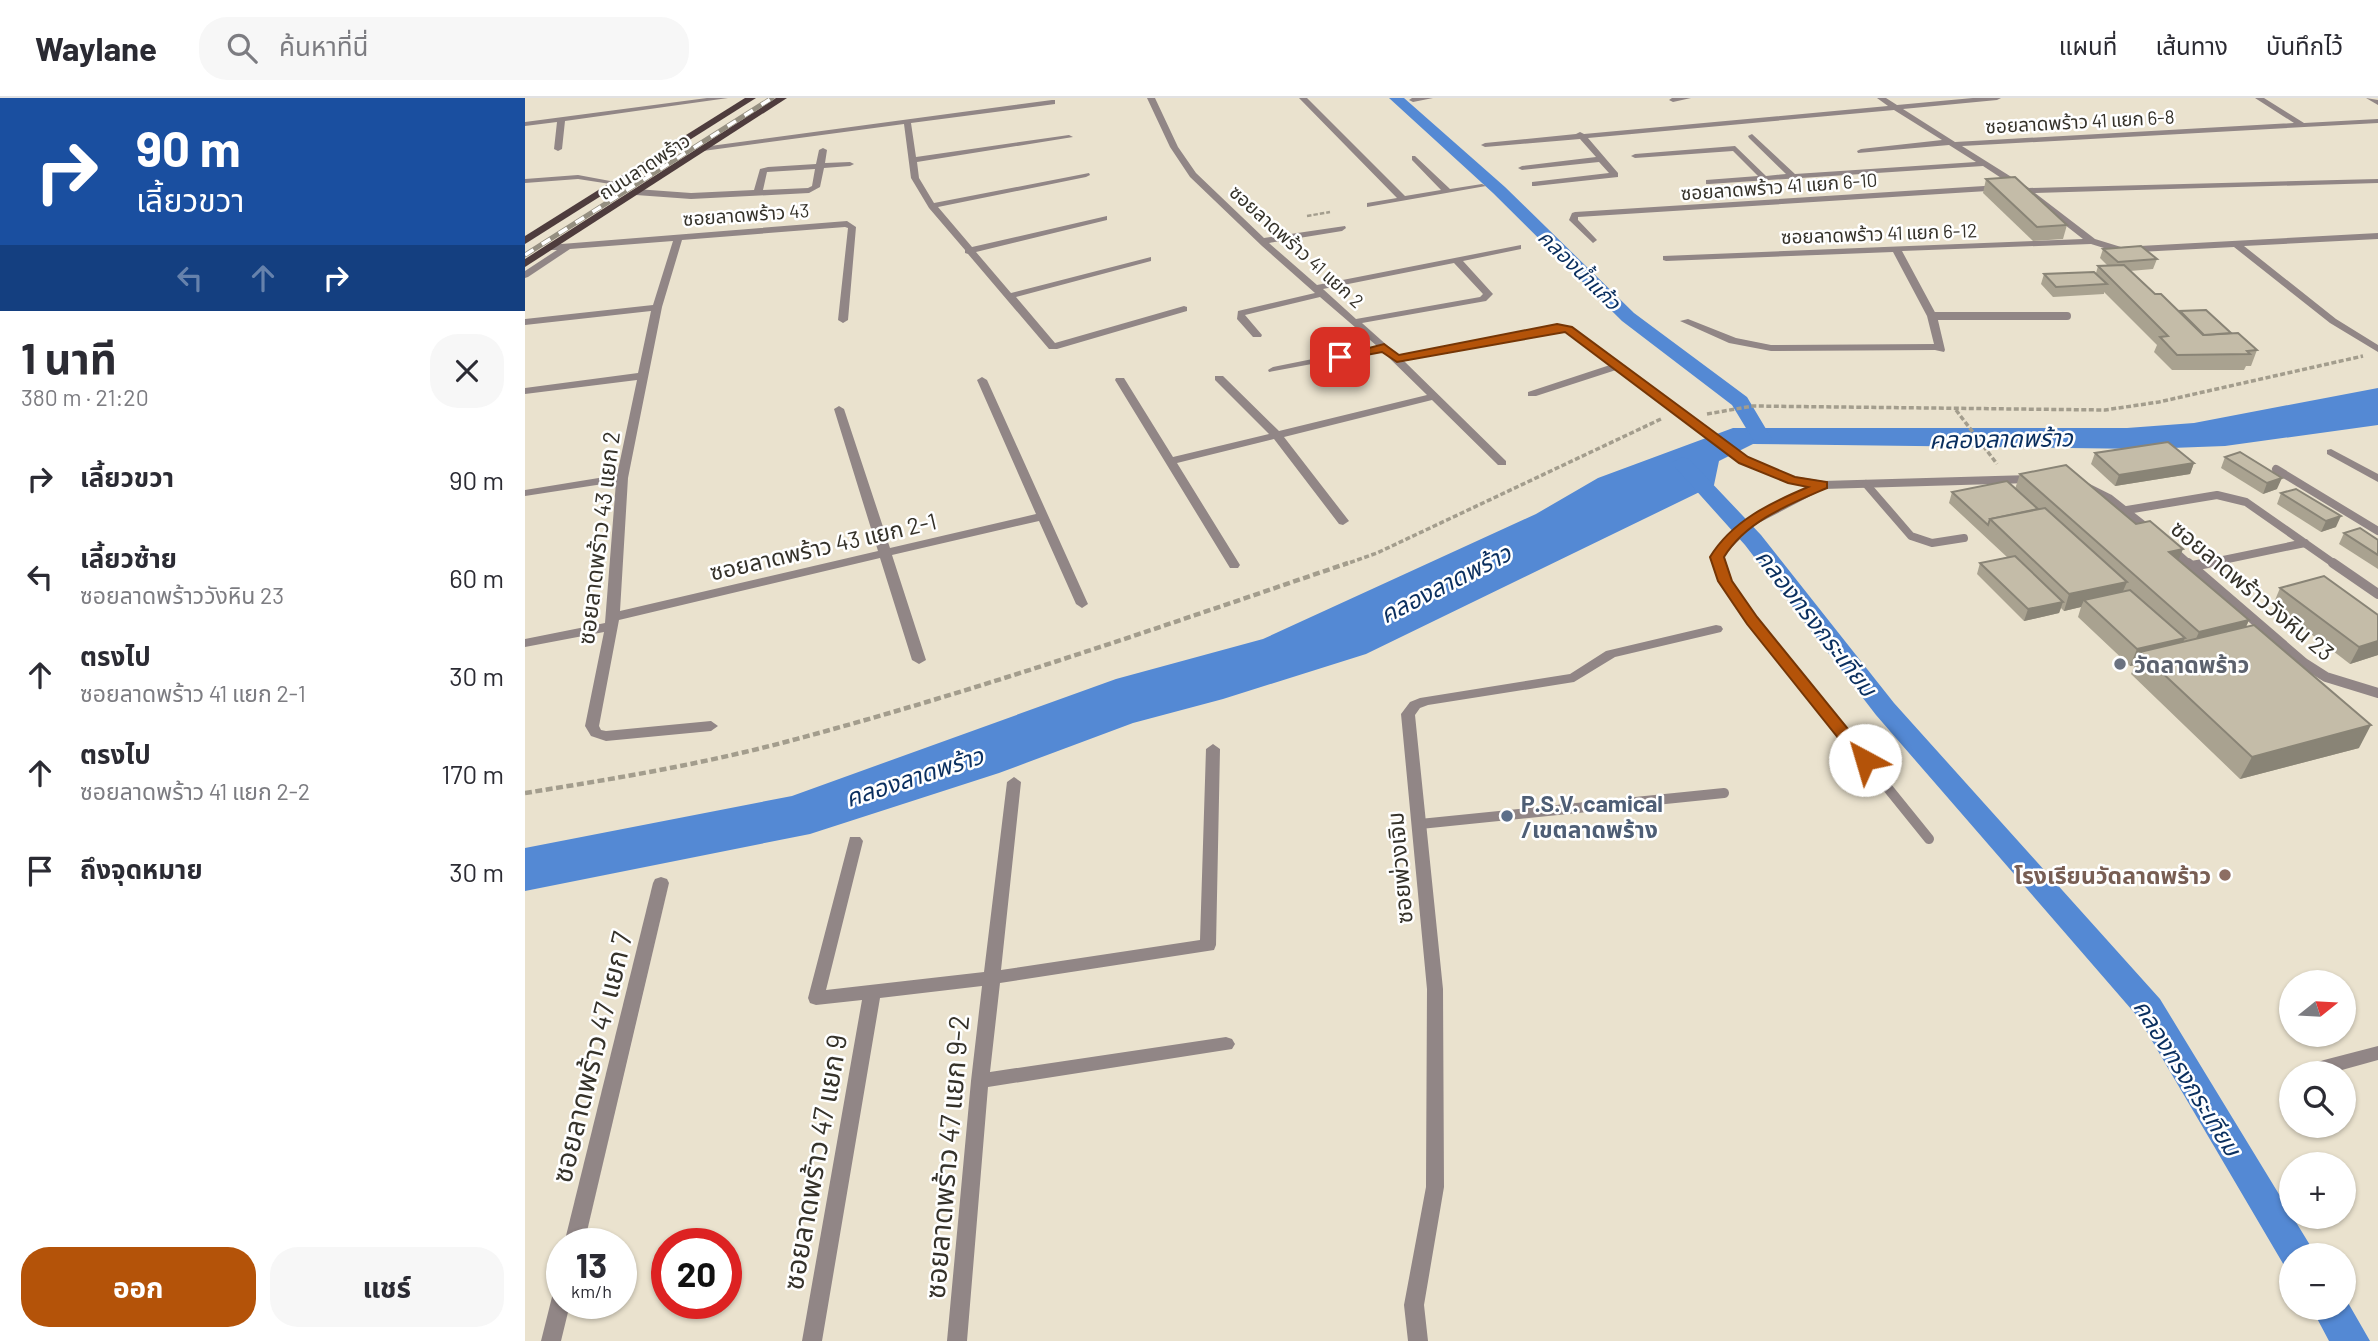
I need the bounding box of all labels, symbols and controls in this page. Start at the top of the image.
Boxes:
search box [199,17,689,80]
text: Waylane [35,28,157,68]
icon: search [223,29,261,67]
text: ค้นหาที่นี่ [279,30,369,61]
text: แผนที่ [2059,31,2117,60]
text: เส้นทาง [2155,31,2228,60]
text: บันทึกไว้ [2266,31,2343,60]
street label: ซอยลาดพร้าว 41 แยก 6-8 [1985,105,2175,137]
text: 90 m [136,118,241,177]
icon: right [21,126,112,217]
street label: ถนนลาดพร้าว [594,128,694,204]
street label: ซอยลาดพร้าว 41 แยก 6-10 [1680,168,1878,204]
text: เลี้ยวขวา [136,180,244,218]
street label: ซอยลาดพร้าว 41 แยก 2 [1225,180,1369,312]
street label: ซอยลาดพร้าว 43 [682,198,810,230]
street label: ซอยลาดพร้าว 41 แยก 6-12 [1780,218,1978,248]
water label: คลองน้ำแก้ว [1534,223,1627,315]
icon: left [171,259,209,297]
icon: ahead [244,259,282,297]
icon: right [317,259,355,297]
pin [1310,327,1370,387]
text: 1 นาที [21,332,117,382]
button: close [430,334,504,408]
icon: arrive [1321,338,1359,376]
text: 380 m · 21:20 [21,383,149,411]
water label: คลองลาดพร้าว [1929,422,2074,454]
street label: ซอยลาดพร้าว 43 แยก 2 [571,430,625,646]
icon: right [21,460,59,498]
text: เลี้ยวขวา [80,461,174,492]
text: 90 m [449,464,504,495]
street label: ซอยลาดพร้าว 43 แยก 2-1 [707,506,939,586]
street label: ซอยลาดพร้าววังหิน 23 [2166,514,2340,666]
water label: คลองลาดพร้าว [1375,537,1516,628]
text: เลี้ยวซ้าย [80,542,177,573]
water label: คลองทรงกระเทียม [1750,542,1885,703]
icon: left [21,558,59,596]
text: 60 m [449,562,504,593]
text: ซอยลาดพร้าววังหิน 23 [80,581,284,609]
text: ตรงไป [80,640,151,671]
place label: วัดลาดพร้าว [2134,650,2249,678]
icon: ahead [21,656,59,694]
marker: วัดลาดพร้าว [2112,656,2128,672]
text: 30 m [449,660,504,691]
text: ซอยลาดพร้าว 41 แยก 2-1 [80,679,306,707]
position arrow [1828,723,1902,797]
text: ตรงไป [80,738,151,769]
water label: คลองลาดพร้าว [841,740,988,812]
icon: ahead [21,754,59,792]
text: 170 m [441,758,504,789]
text: ซอยลาดพร้าว 41 แยก 2-2 [80,777,310,805]
place label: P.S.V. camical /เขตลาดพร้าง [1521,789,1663,843]
marker: P.S.V. camical /เขตลาดพร้าง [1499,808,1515,824]
street label: ซอยพ่วงเจิม [1380,811,1418,925]
icon: arrive [21,852,59,890]
text: ถึงจุดหมาย [80,853,203,884]
text: 30 m [449,856,504,887]
place label: โรงเรียนวัดลาดพร้าว [2014,861,2211,889]
marker: โรงเรียนวัดลาดพร้าว [2217,867,2233,883]
street label: ซอยลาดพร้าว 47 แยก 7 [543,928,639,1186]
north arrow [2279,970,2355,1046]
map controls [2279,970,2356,1320]
water label: คลองทรงกระเทียม [2128,993,2249,1163]
street label: ซอยลาดพร้าว 47 แยก 9-2 [917,1014,975,1300]
street label: ซอยลาดพร้าว 47 แยก 9 [775,1032,853,1292]
button: search [2279,1061,2356,1138]
button: + [2279,1152,2356,1229]
speed limit sign: 20 [651,1228,742,1319]
text: 13 [576,1243,607,1285]
button: − [2279,1243,2356,1320]
button: ออก [21,1247,256,1327]
button: แชร์ [270,1247,504,1327]
text: km/h [571,1280,612,1302]

